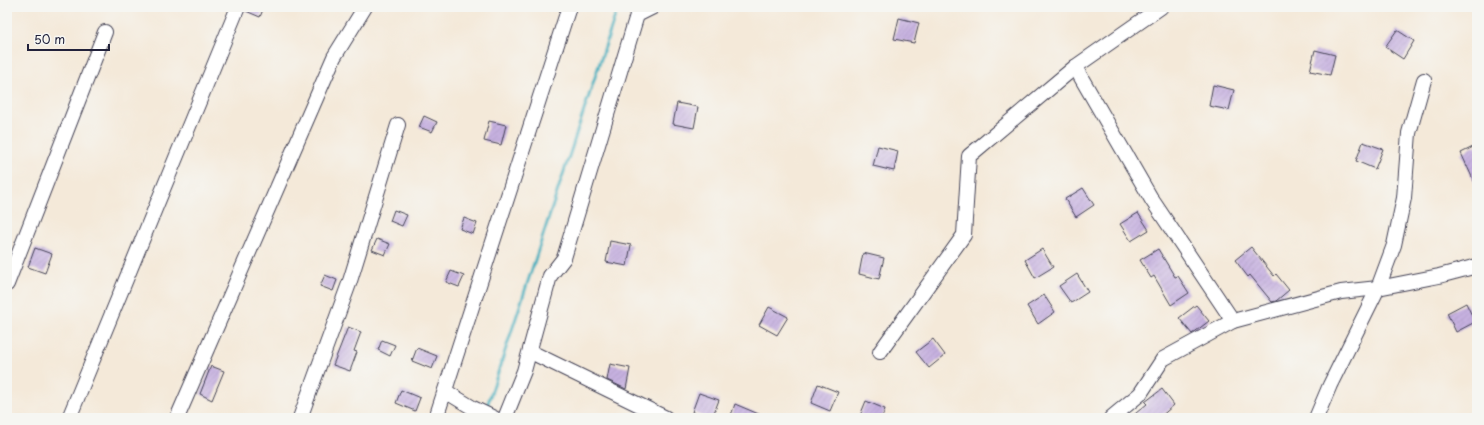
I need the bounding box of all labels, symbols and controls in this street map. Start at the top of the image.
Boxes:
scale bar [28,26,109,52]
text: 50 m [34,30,65,48]

